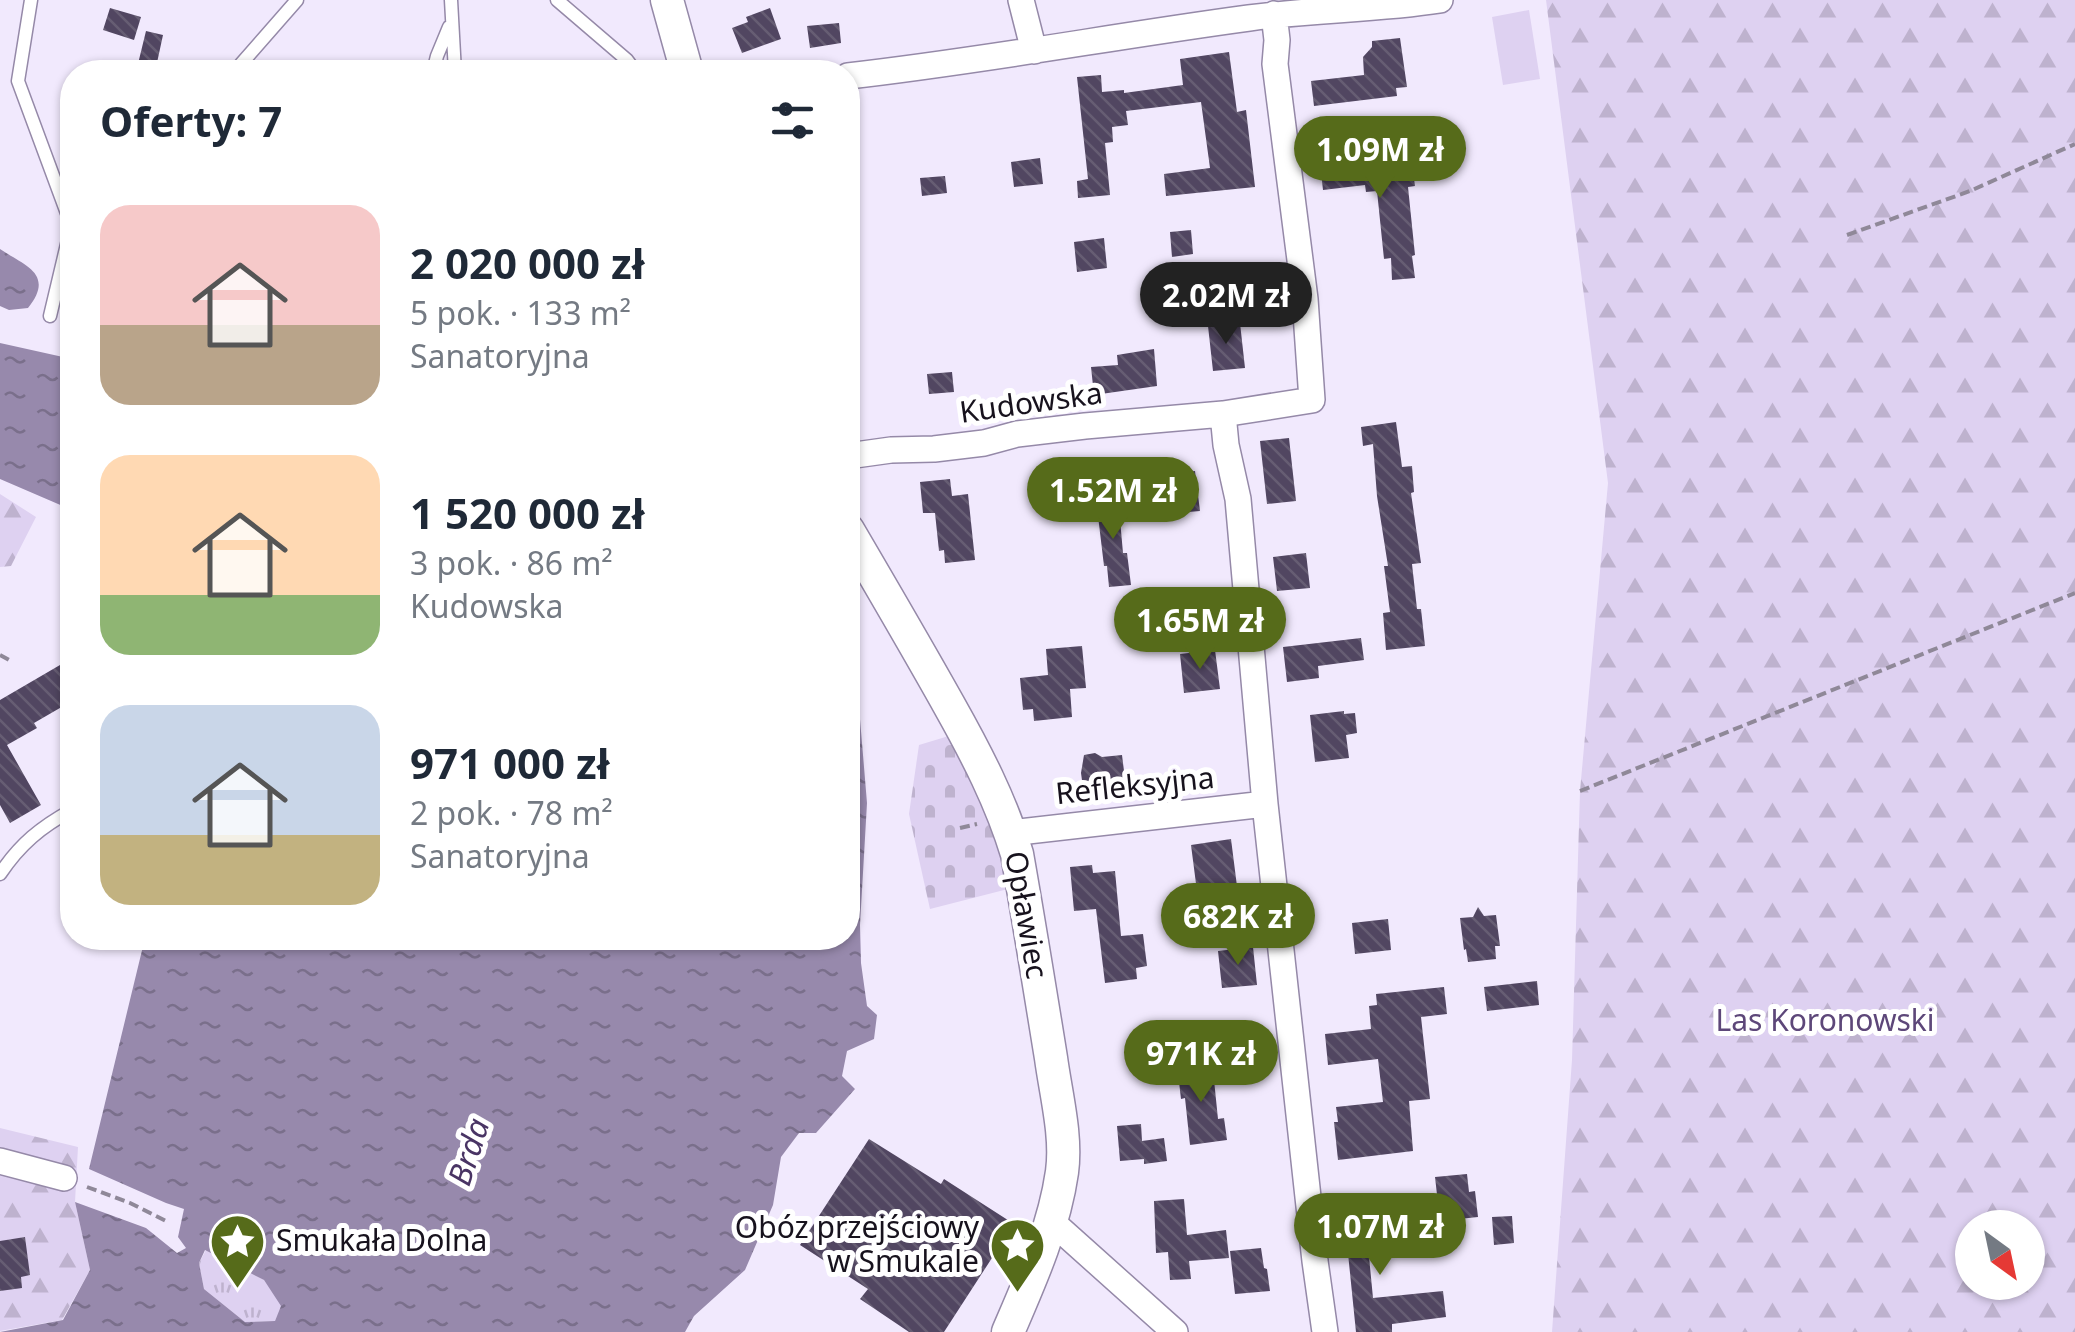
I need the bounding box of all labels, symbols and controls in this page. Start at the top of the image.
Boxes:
text: Oferty: 7 [100,92,282,149]
icon: filters [765,93,820,148]
pin: 1.09M zł [1277,116,1483,201]
text: 1.09M zł [1316,127,1444,170]
text: 2 020 000 zł [410,234,644,291]
icon: home [180,245,300,365]
pin: 2.02M zł [1123,262,1329,347]
text: 2.02M zł [1162,273,1290,316]
text: 5 pok. · 133 m² [410,291,631,334]
text: Sanatoryjna [410,334,590,377]
street label: Kudowska [957,371,1105,432]
pin: 1.52M zł [1010,457,1216,542]
text: 1.52M zł [1049,468,1177,511]
text: 1 520 000 zł [410,484,644,541]
icon: home [180,495,300,615]
text: 3 pok. · 86 m² [410,541,613,584]
text: Kudowska [410,584,564,627]
pin: 1.65M zł [1097,587,1303,672]
text: 1.65M zł [1136,598,1264,641]
text: 971 000 zł [410,734,610,791]
icon: home [180,745,300,865]
street label: Refleksyjna [1053,756,1216,813]
text: 2 pok. · 78 m² [410,791,613,834]
text: Sanatoryjna [410,834,590,877]
street label: Opławiec [996,848,1059,982]
pin: 682K zł [1146,883,1330,968]
text: 682K zł [1183,894,1293,937]
park label: Las Koronowski [1715,999,1935,1040]
pin: 971K zł [1109,1020,1293,1105]
text: 971K zł [1146,1031,1256,1074]
water label: Brda [437,1113,499,1191]
pin: 1.07M zł [1277,1193,1483,1278]
text: 1.07M zł [1316,1204,1444,1247]
place label: Obóz przejściowy w Smukale [735,1206,980,1281]
north arrow [1955,1210,2045,1300]
map controls [1955,1210,2045,1300]
place icon: Smukała Dolna [207,1211,267,1290]
place icon: Obóz przejściowy w Smukale [988,1215,1048,1294]
place label: Smukała Dolna [276,1219,487,1260]

